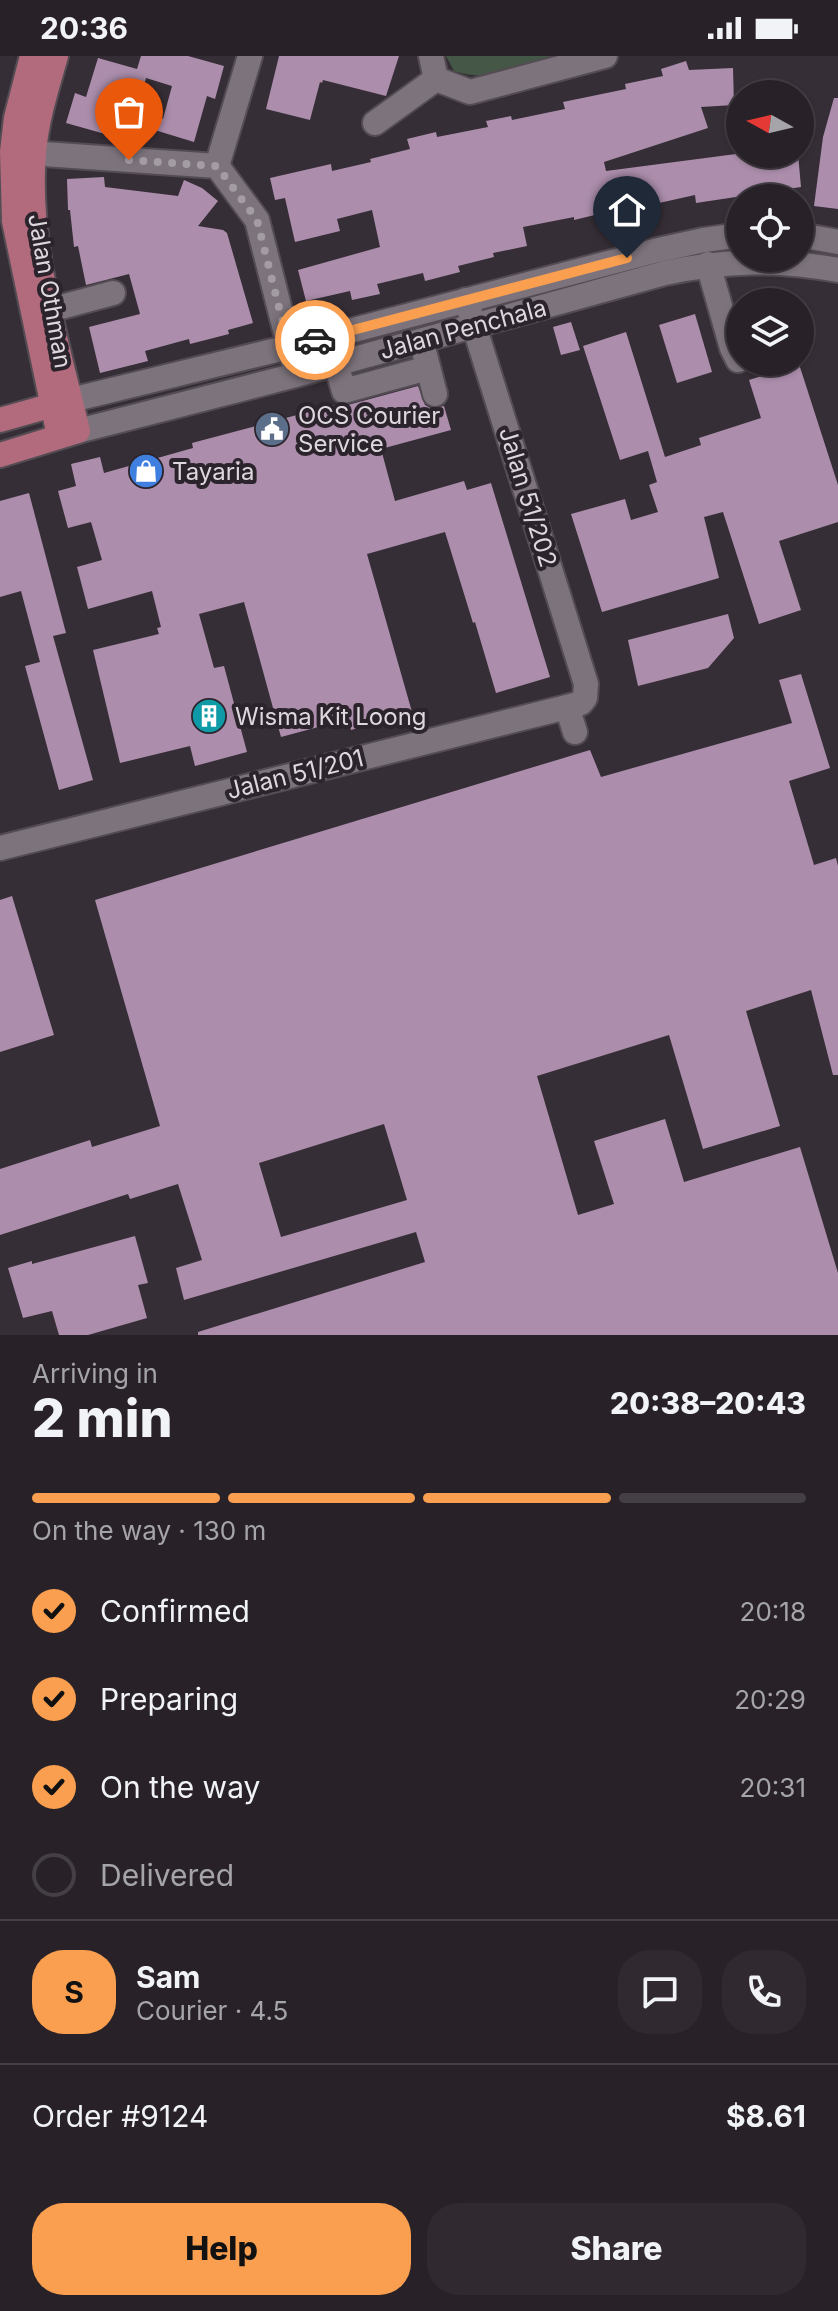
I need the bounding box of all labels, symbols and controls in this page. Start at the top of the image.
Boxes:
text: 20:36 [40,10,128,46]
pin [95,78,163,160]
north arrow [726,80,814,168]
map controls [726,80,814,376]
icon: bag [107,90,151,134]
pin [593,176,661,258]
button: locate [726,184,814,272]
icon: home [605,188,649,232]
street label: Jalan Othman [22,211,78,371]
button: layers [726,288,814,376]
street label: Jalan Penchala [376,293,550,365]
courier [275,300,355,380]
icon: car [293,318,337,362]
place label: OCS Courier Service [298,401,440,458]
public building icon: OCS Courier Service [253,410,291,448]
street label: Jalan 51/202 [493,424,563,570]
shop icon: Tayaria [127,452,165,490]
place label: Tayaria [172,457,254,486]
building icon: Wisma Kit Loong [190,697,228,735]
place label: Wisma Kit Loong [235,702,427,731]
street label: Jalan 51/201 [224,743,366,805]
text: Arriving in [32,1358,158,1389]
text: 20:38–20:43 [610,1385,806,1421]
text: 2 min [32,1387,173,1450]
text: On the way · 130 m [32,1515,266,1546]
icon: check [32,1589,76,1633]
text: Confirmed [100,1593,250,1629]
text: 20:18 [740,1596,806,1627]
icon: check [32,1677,76,1721]
text: Preparing [100,1681,238,1717]
text: 20:29 [734,1684,806,1715]
icon: check [32,1765,76,1809]
text: On the way [100,1769,260,1805]
text: 20:31 [740,1772,806,1803]
text: Delivered [100,1857,234,1893]
button: chat [618,1950,702,2034]
button: phone [722,1950,806,2034]
text: Sam [136,1959,200,1995]
text: S [64,1974,84,2010]
text: Courier · 4.5 [136,1995,288,2026]
text: Order #9124 [32,2098,208,2134]
text: $8.61 [726,2098,806,2134]
button: Help [32,2203,411,2295]
button: Share [427,2203,806,2295]

